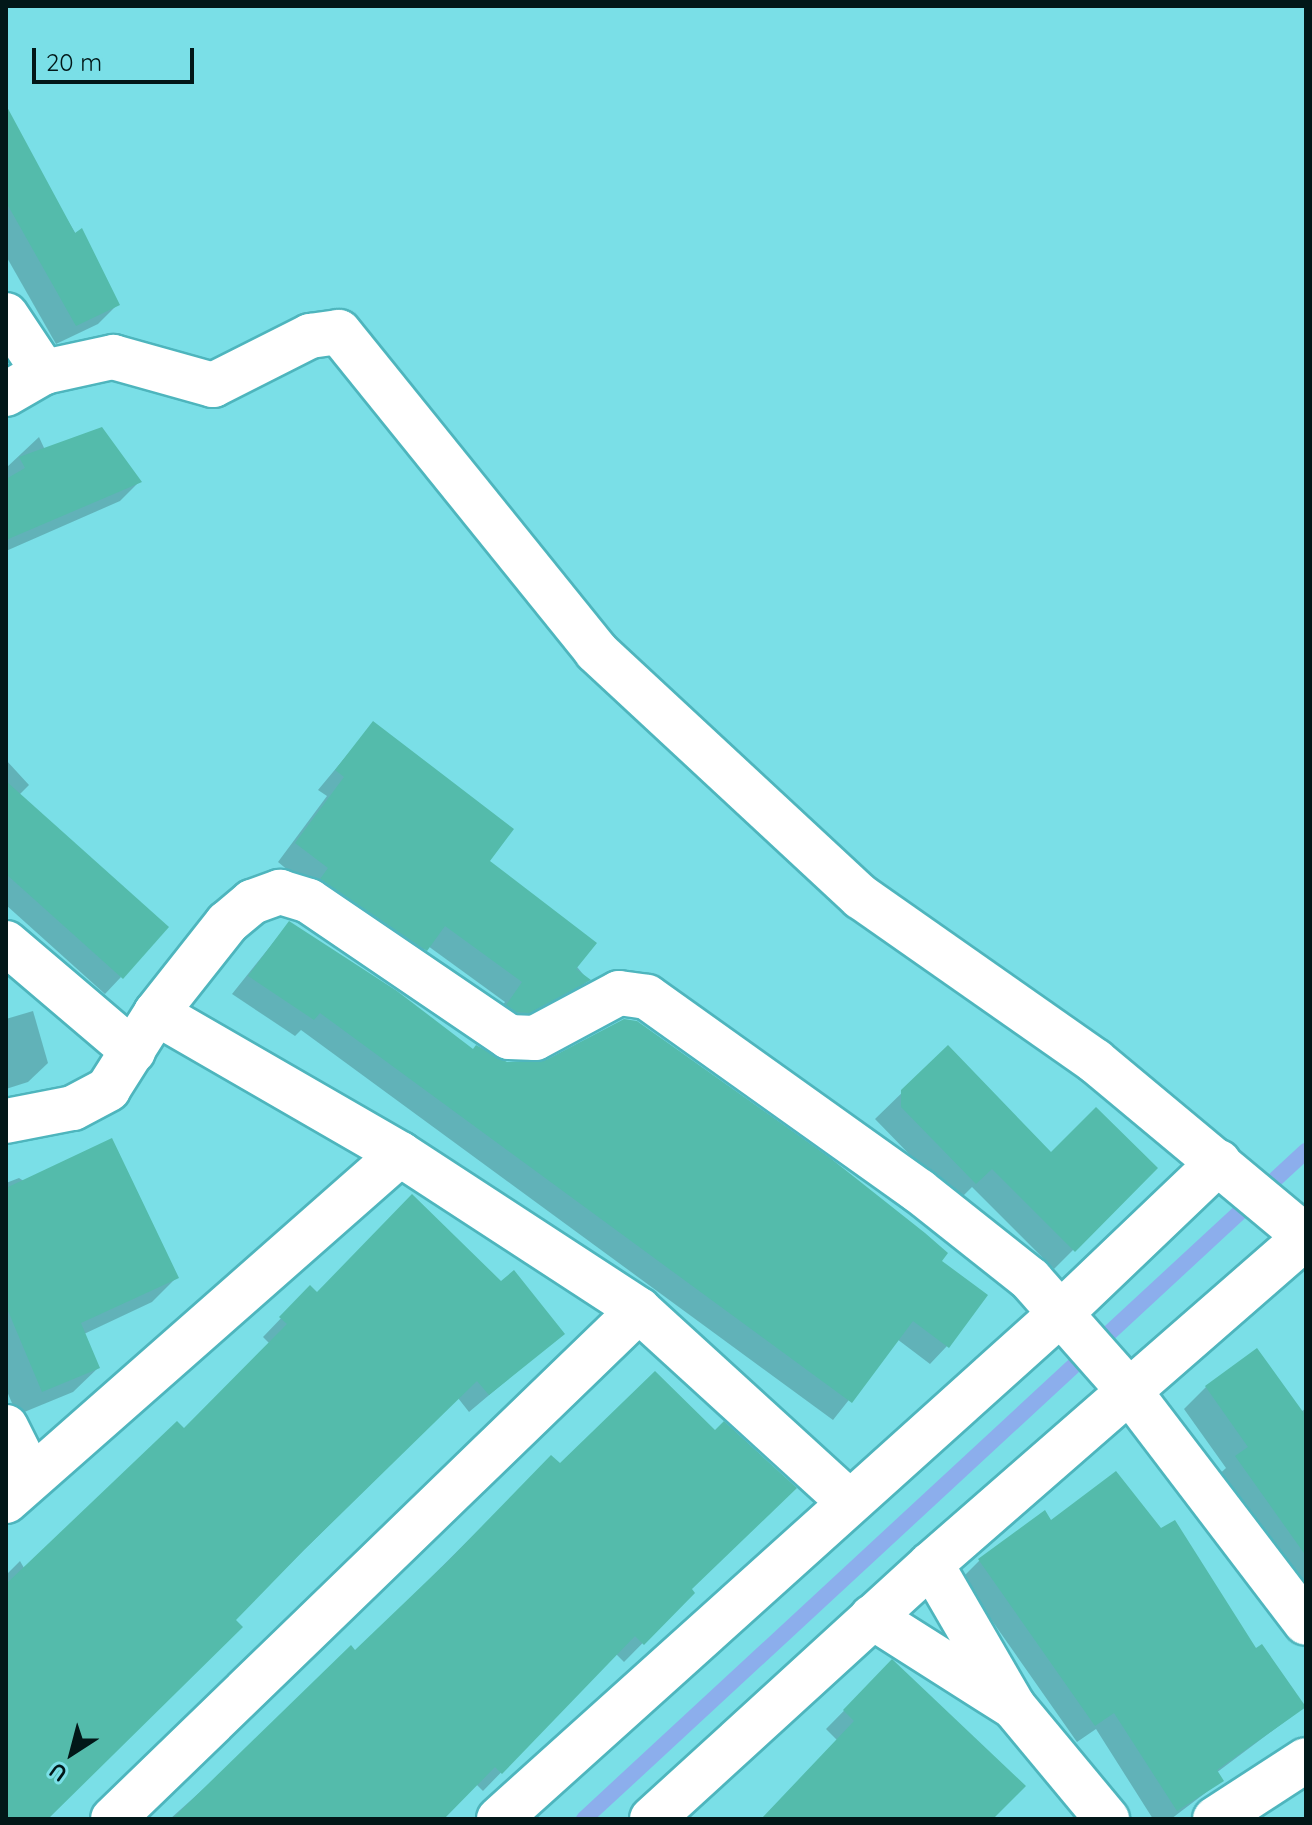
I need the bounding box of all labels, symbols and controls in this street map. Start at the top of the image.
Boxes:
scale bar [36,32,198,82]
text: 20 m [46,47,102,77]
north arrow [32,1713,112,1793]
text: U [43,1757,72,1788]

